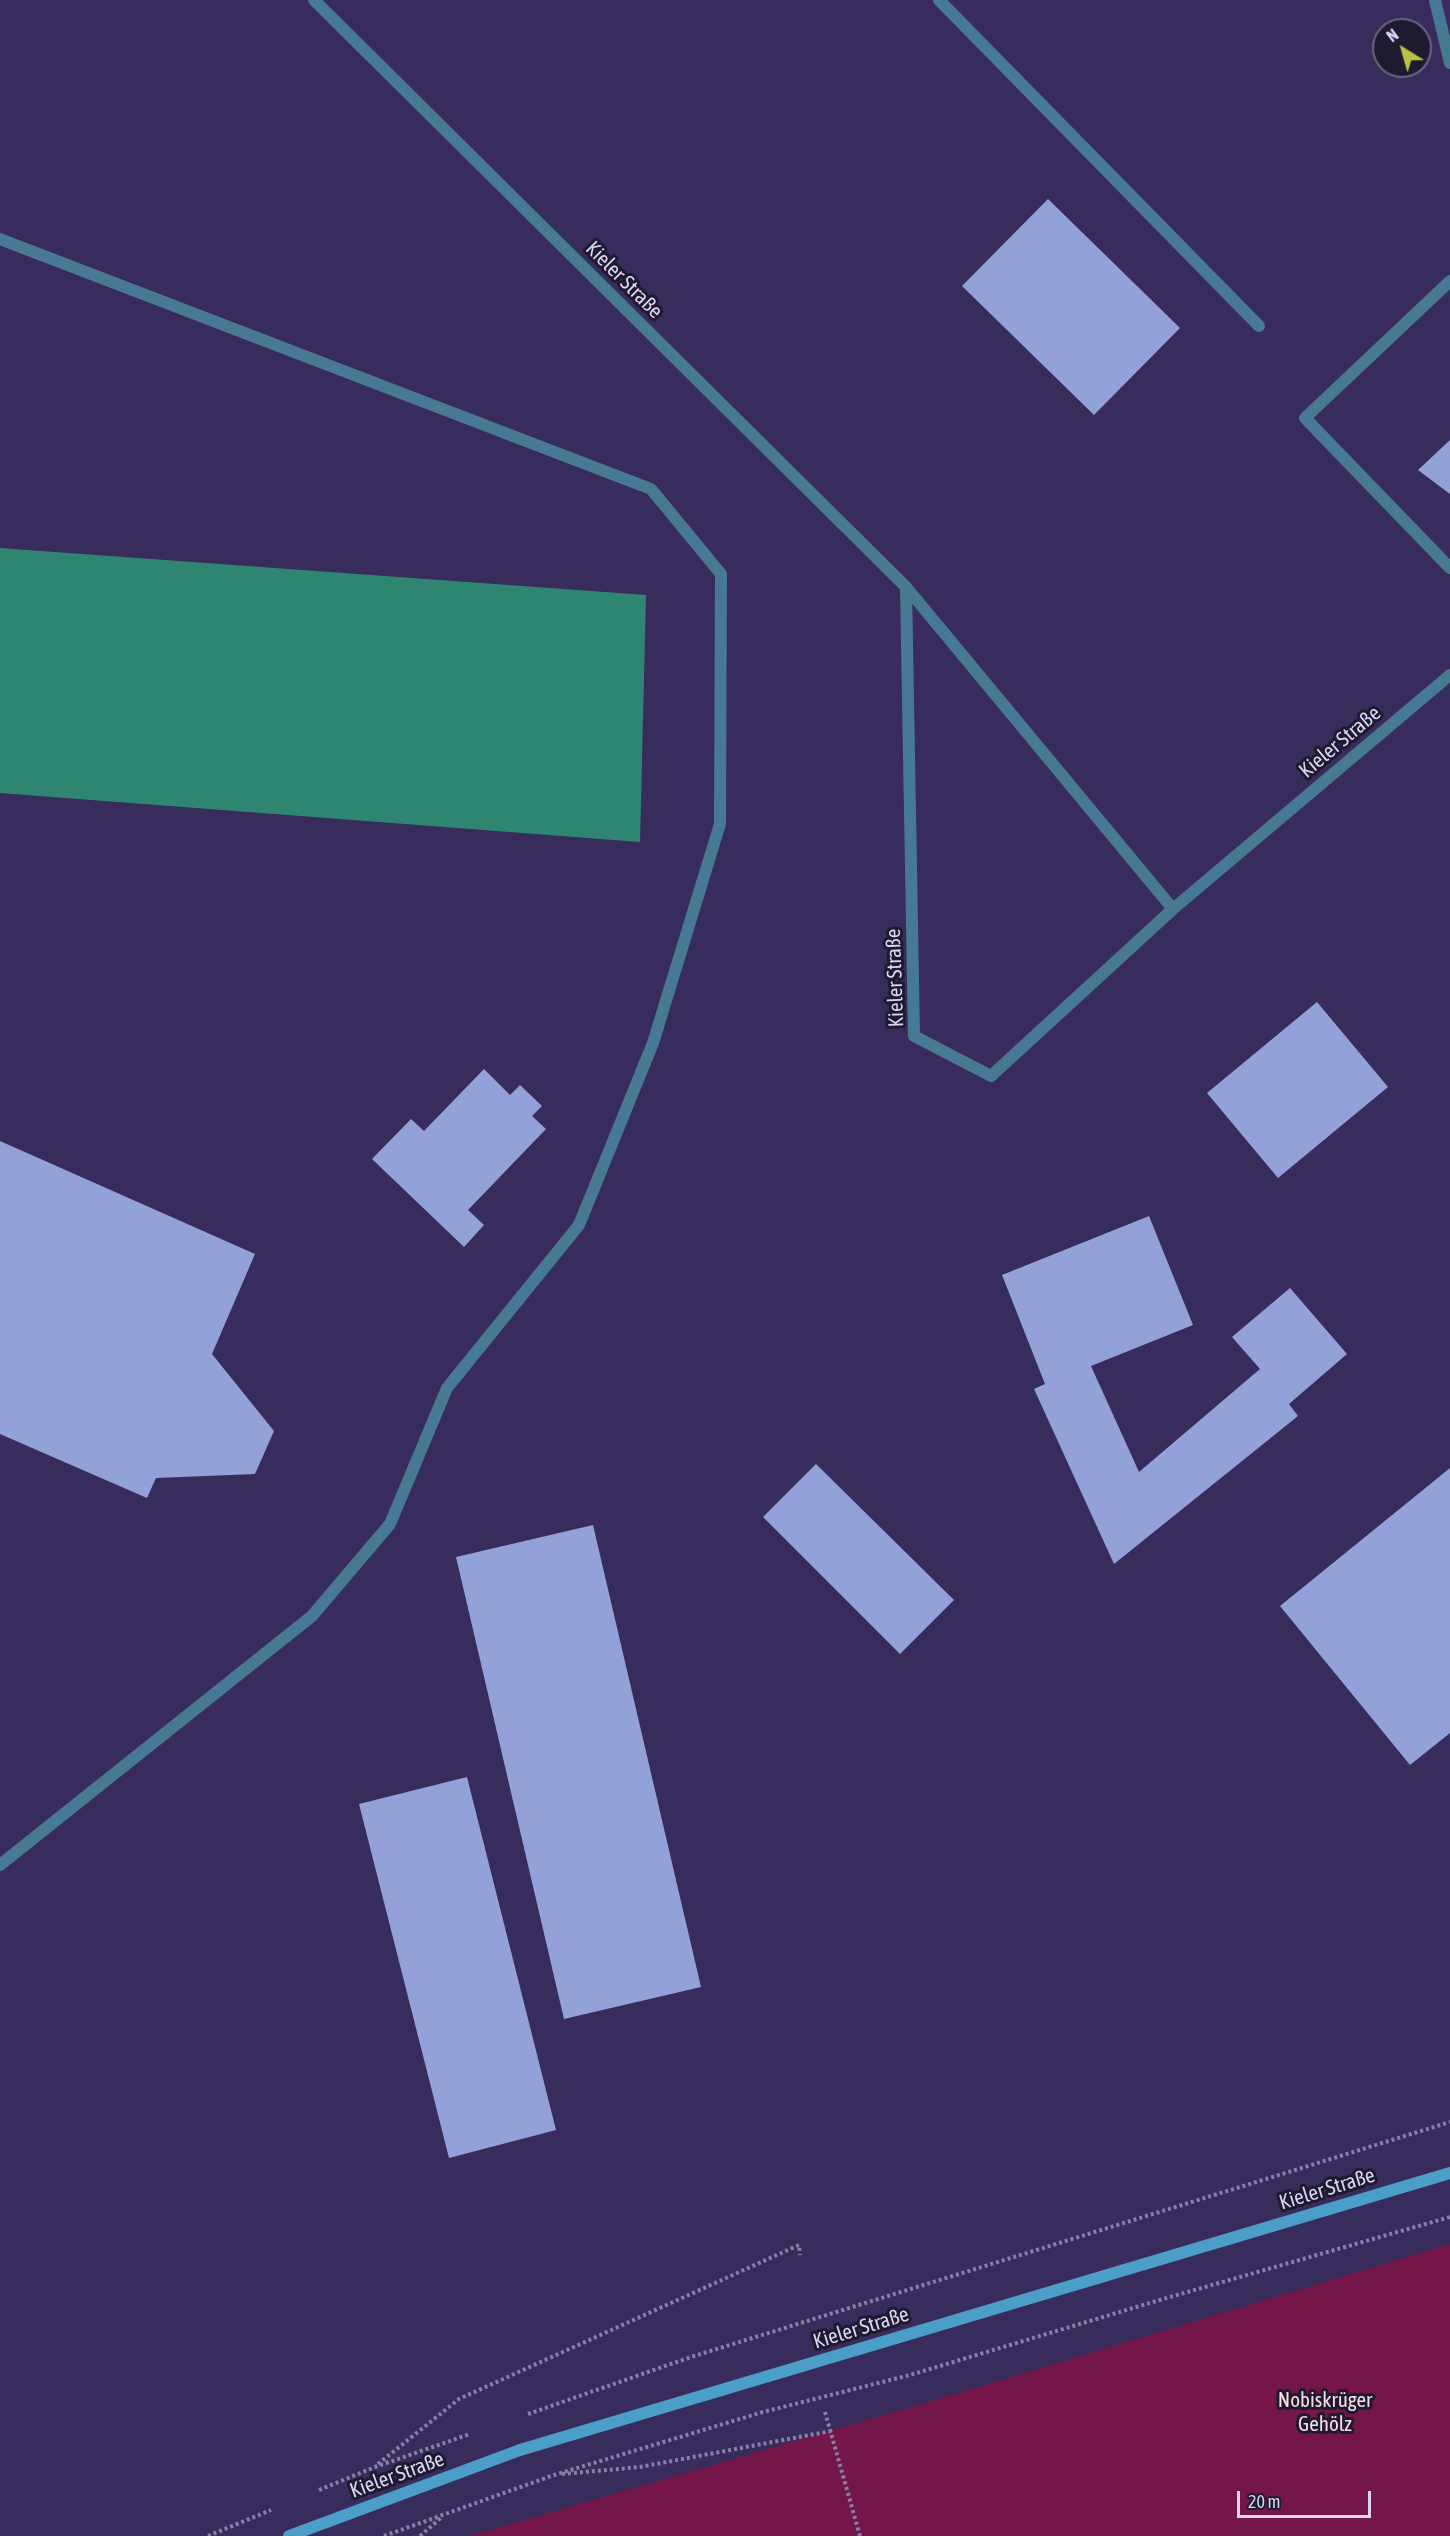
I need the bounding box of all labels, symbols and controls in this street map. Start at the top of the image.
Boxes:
north arrow [1372,18,1432,78]
text: N [1383,25,1402,45]
street label: Kieler Straße [580,236,668,324]
street label: Kieler Straße [1294,701,1386,783]
street label: Kieler Straße [881,928,909,1028]
street label: Kieler Straße [1276,2163,1378,2215]
street label: Kieler Straße [810,2302,912,2354]
park label: Nobiskrüger Gehölz [1278,2387,1372,2437]
street label: Kieler Straße [346,2446,448,2504]
scale bar [1240,2479,1374,2517]
text: 20 m [1248,2491,1280,2512]

